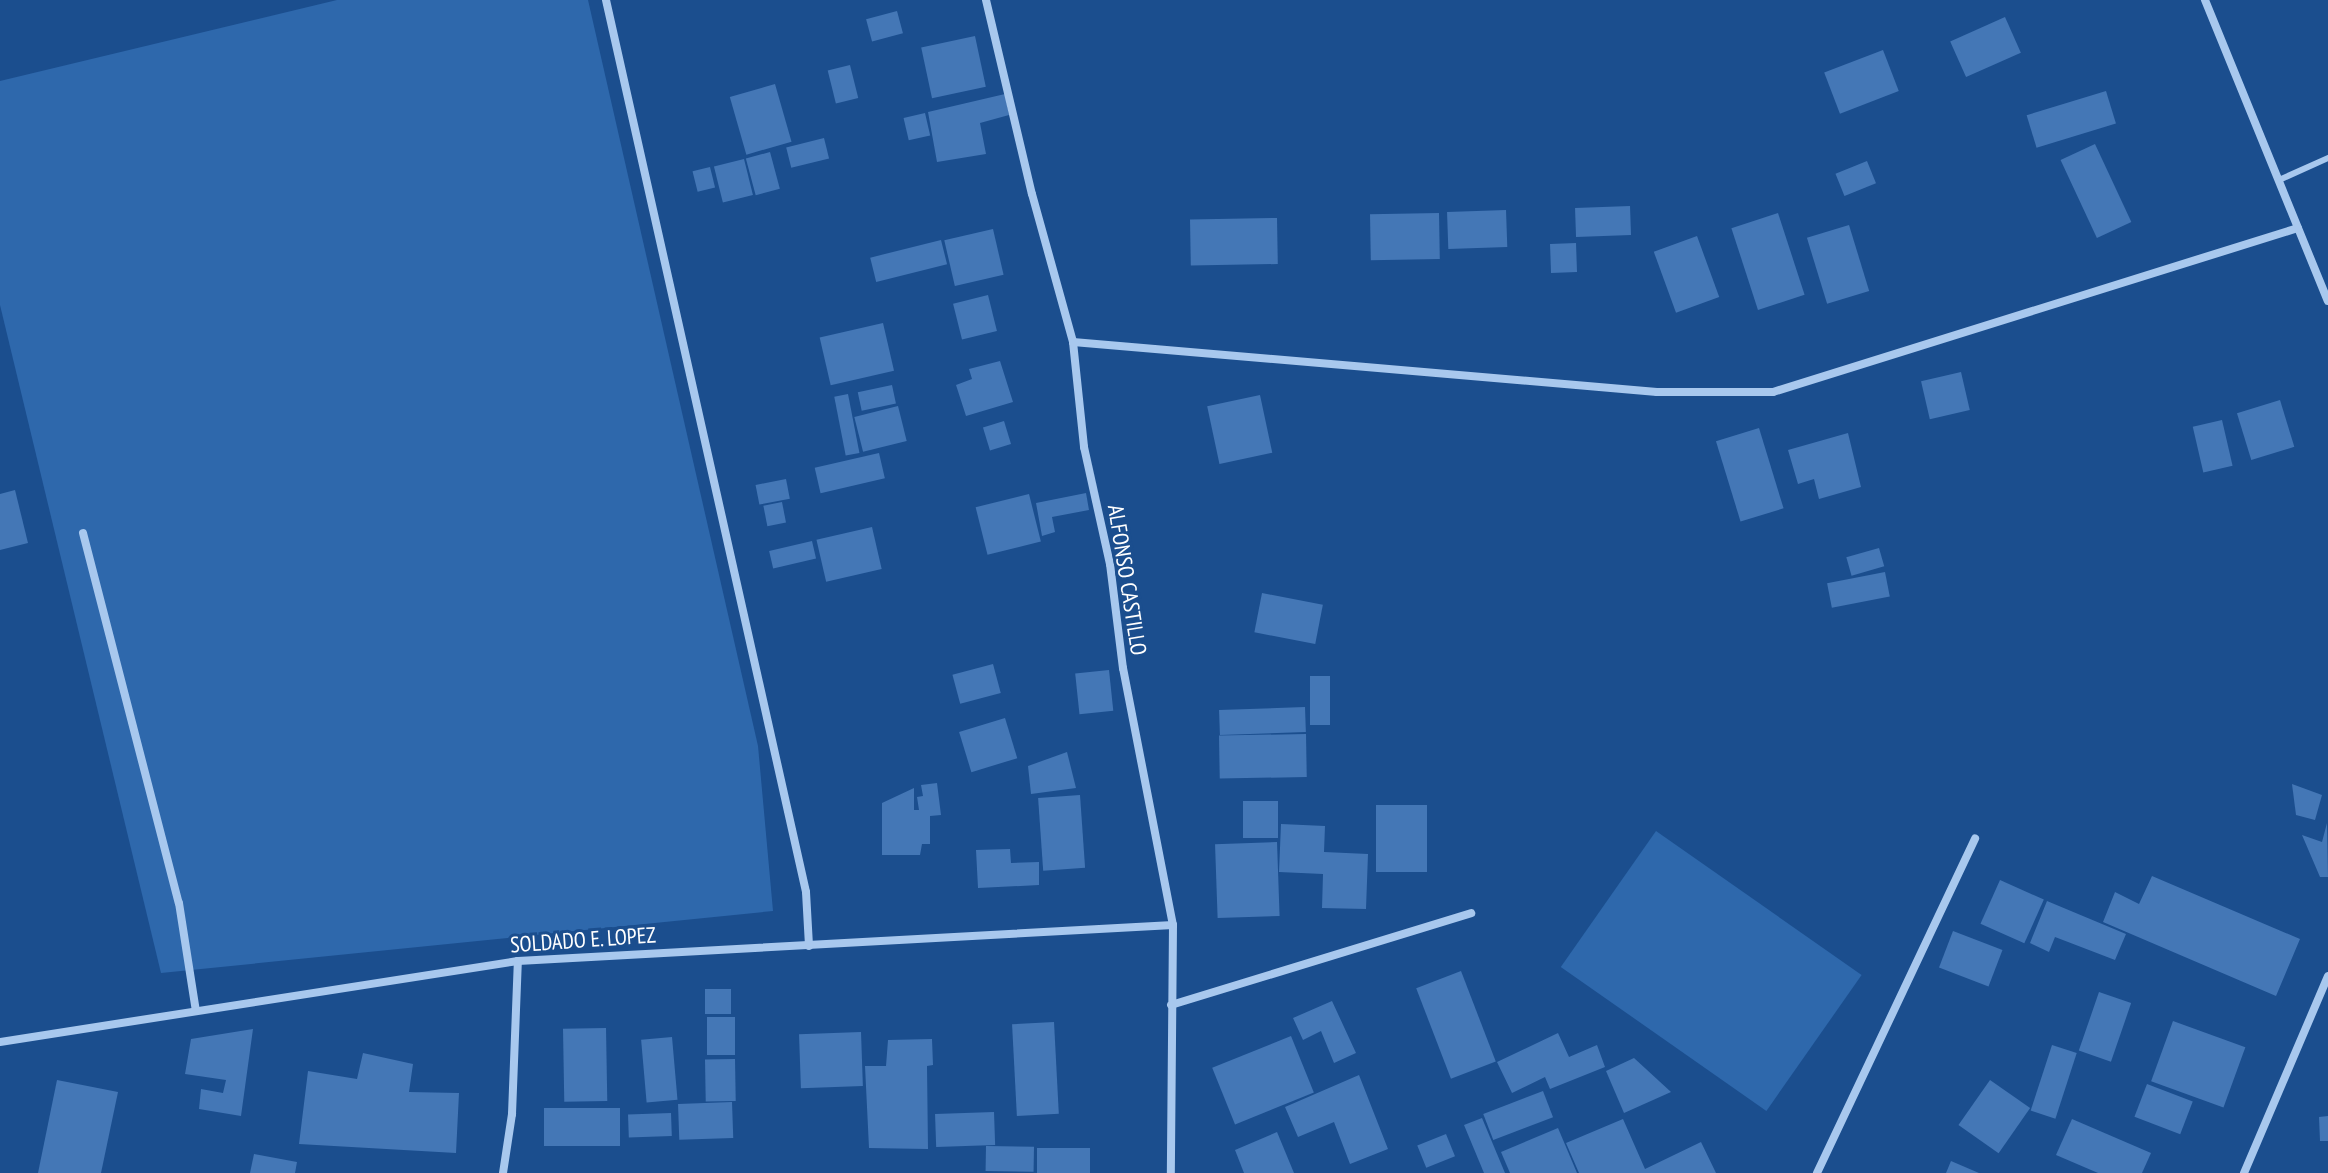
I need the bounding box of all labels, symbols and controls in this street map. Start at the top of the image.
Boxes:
street label: ALFONSO CASTILLO [1102,503,1152,657]
street label: SOLDADO E. LOPEZ [509,922,657,958]

